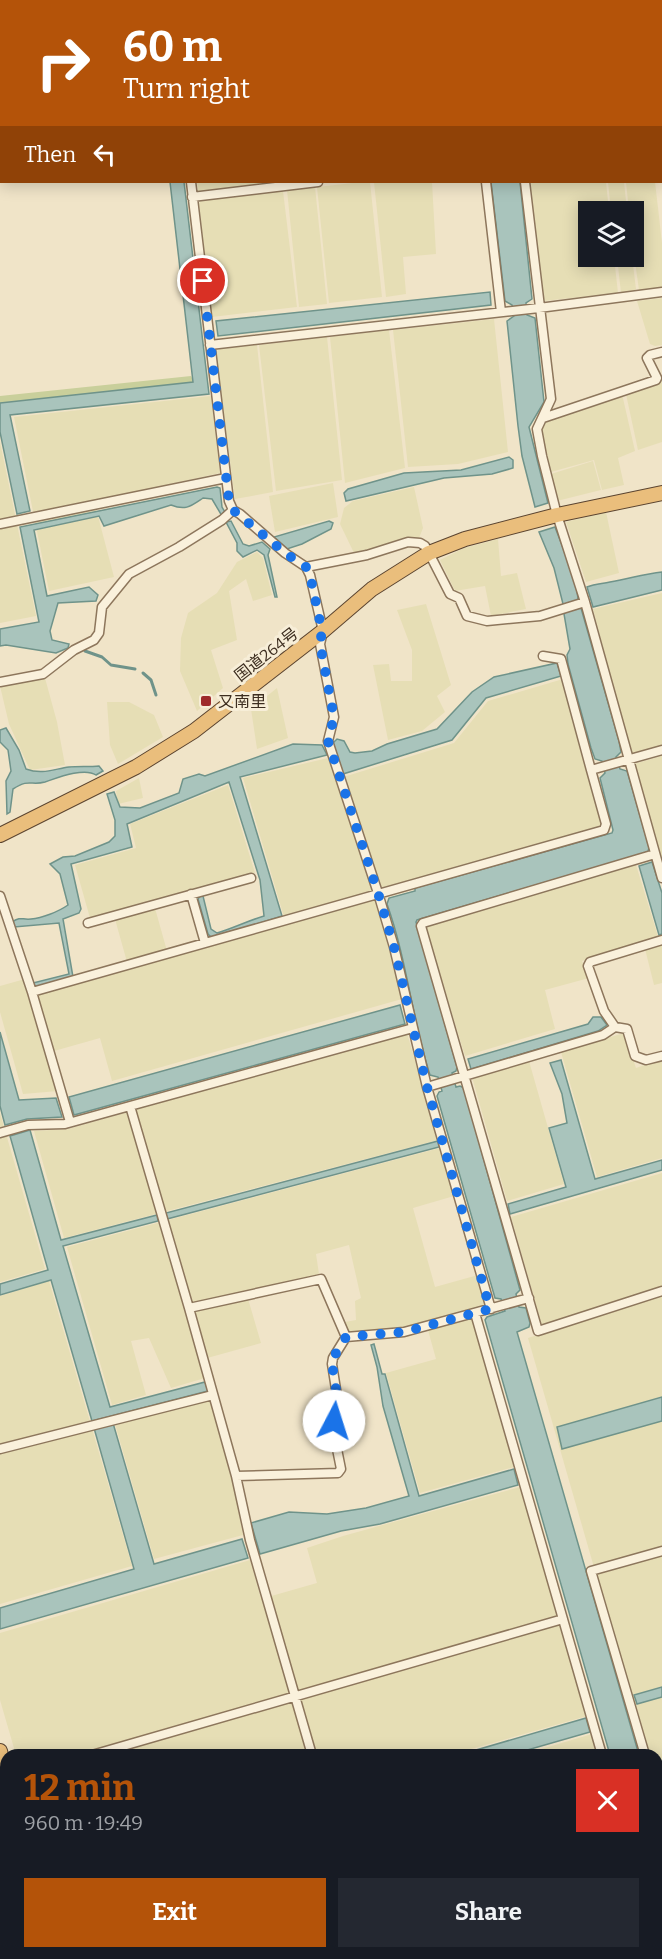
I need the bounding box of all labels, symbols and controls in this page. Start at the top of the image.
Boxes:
text: 60 m [123,22,222,72]
icon: right [24,24,102,102]
text: Turn right [123,73,250,105]
icon: left [88,138,121,171]
text: Then [24,141,76,168]
map controls [578,201,644,267]
button: layers [578,201,644,267]
pin [177,255,228,306]
icon: arrive [186,264,219,297]
street label: 国道264号 [231,624,302,685]
place label: 又南里 [218,692,266,711]
marker: 又南里 [199,694,213,708]
position arrow [302,1389,366,1453]
text: 12 min [24,1766,135,1810]
button: close [576,1769,639,1832]
text: 960 m · 19:49 [24,1811,143,1835]
button: Exit [24,1878,326,1947]
button: Share [338,1878,639,1947]

